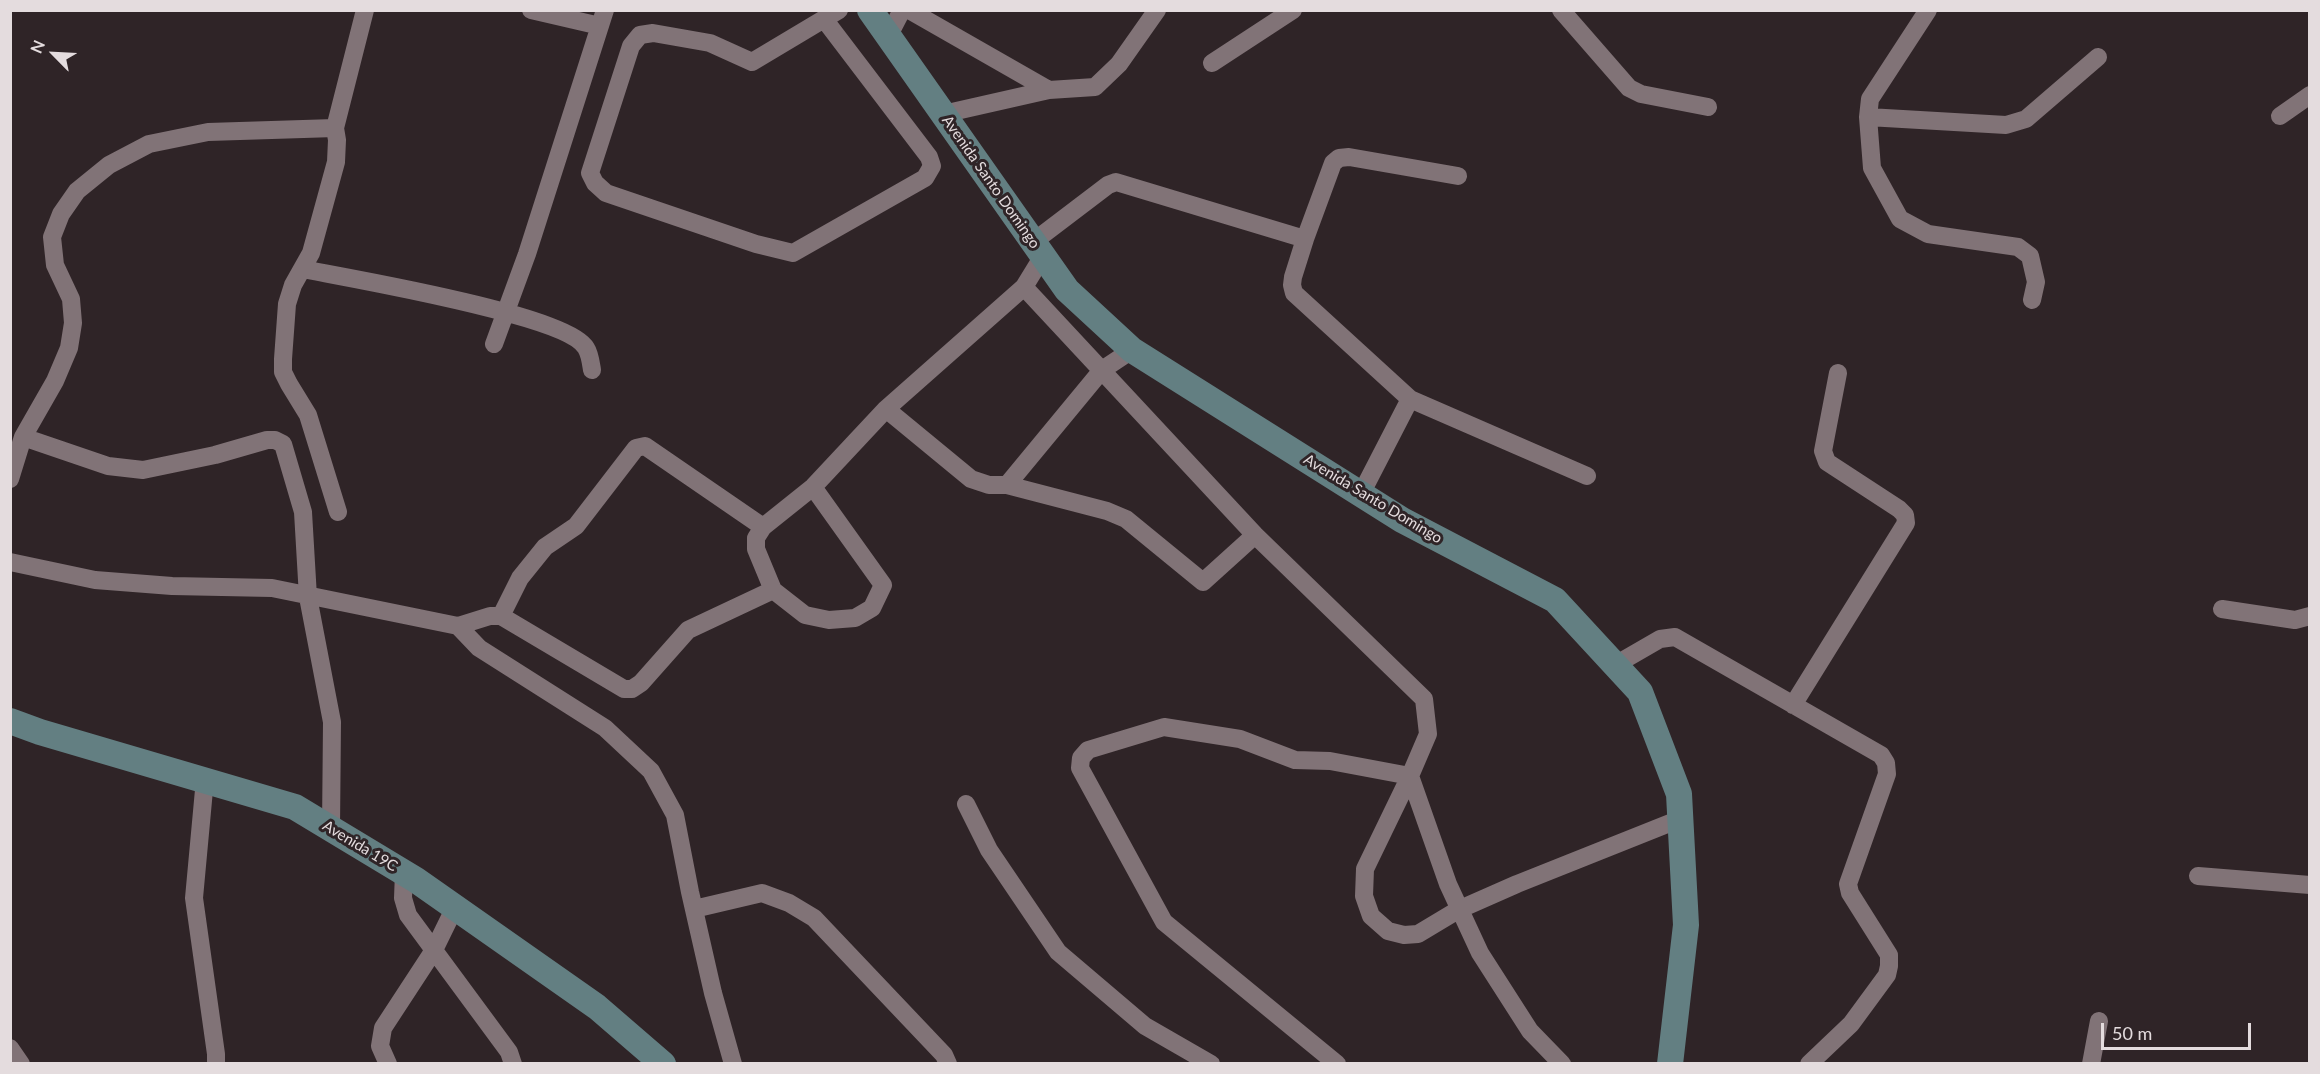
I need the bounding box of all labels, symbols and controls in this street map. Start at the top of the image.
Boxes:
north arrow [24,24,84,84]
text: N [26,37,48,56]
street label: Avenida Santo Domingo [938,112,1044,252]
street label: Avenida Santo Domingo [1300,450,1446,548]
street label: Avenida 19C [319,817,401,875]
scale bar [2104,1011,2254,1049]
text: 50 m [2112,1022,2152,1044]

